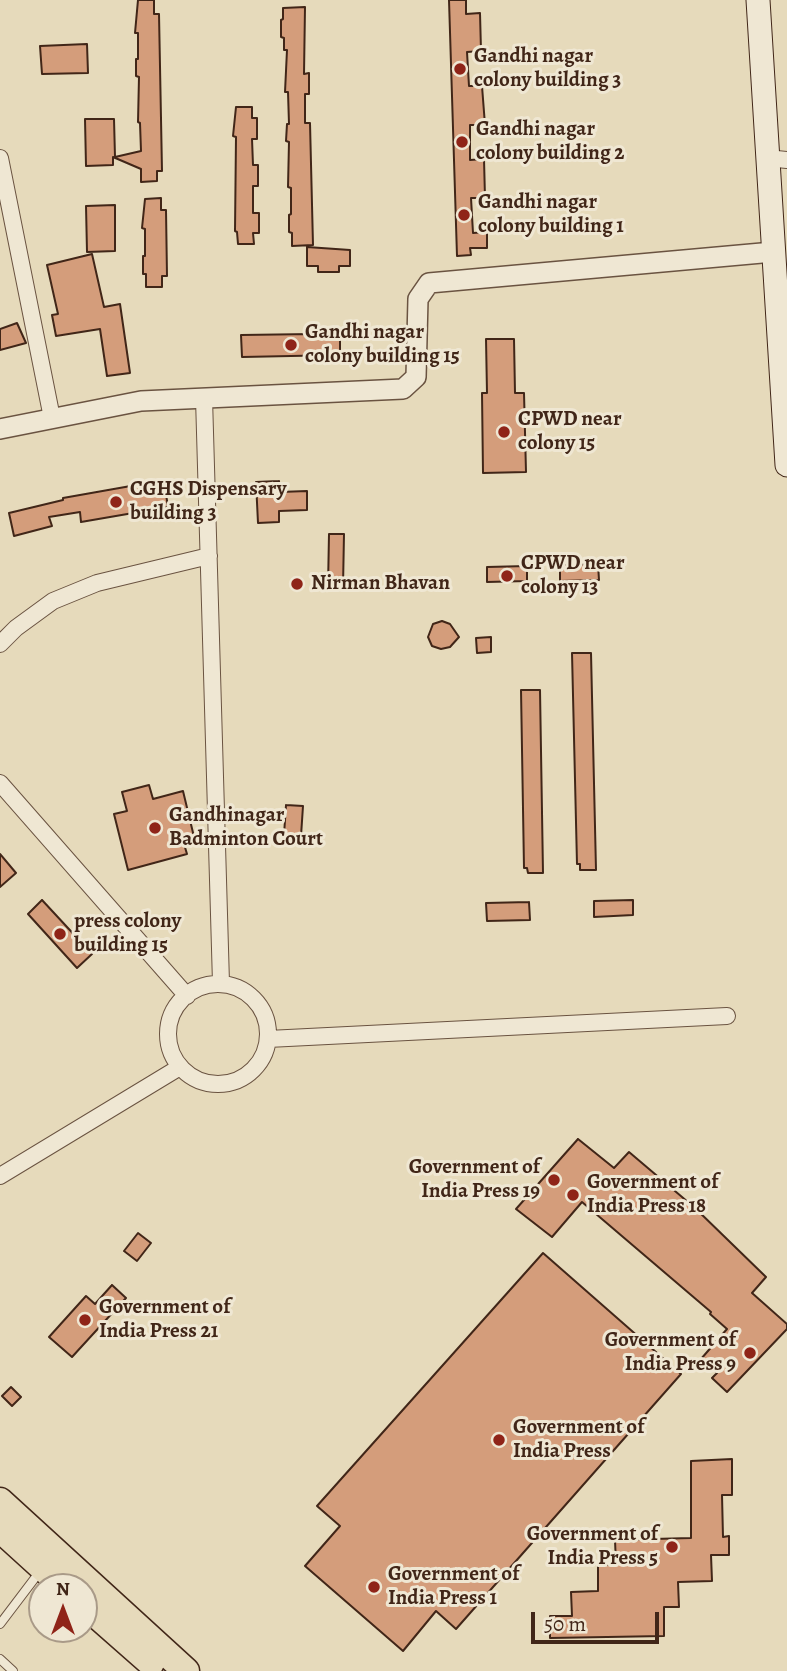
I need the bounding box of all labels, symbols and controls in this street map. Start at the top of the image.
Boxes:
place label: Gandhi nagar colony building 3 [474,44,621,94]
marker: Gandhi nagar colony building 3 [452,61,468,77]
place label: Gandhi nagar colony building 2 [476,117,624,167]
marker: Gandhi nagar colony building 2 [454,134,470,150]
place label: Gandhi nagar colony building 1 [478,190,624,240]
marker: Gandhi nagar colony building 1 [456,207,472,223]
place label: Gandhi nagar colony building 15 [305,320,460,370]
marker: Gandhi nagar colony building 15 [283,337,299,353]
place label: CPWD near colony 15 [518,407,622,457]
marker: CPWD near colony 15 [496,424,512,440]
place label: CGHS Dispensary building 3 [130,477,287,527]
marker: CGHS Dispensary building 3 [108,494,124,510]
place label: CPWD near colony 13 [521,551,625,601]
marker: CPWD near colony 13 [499,568,515,584]
place label: Nirman Bhavan [311,571,450,597]
marker: Nirman Bhavan [289,576,305,592]
place label: Gandhinagar Badminton Court [169,803,323,853]
marker: Gandhinagar Badminton Court [147,820,163,836]
place label: press colony building 15 [74,909,181,959]
marker: press colony building 15 [52,926,68,942]
place label: Government of India Press 19 [409,1155,540,1205]
place label: Government of India Press 18 [587,1170,718,1220]
marker: Government of India Press 19 [546,1172,562,1188]
marker: Government of India Press 18 [565,1187,581,1203]
place label: Government of India Press 21 [99,1295,230,1345]
marker: Government of India Press 21 [77,1312,93,1328]
place label: Government of India Press 9 [605,1328,736,1378]
marker: Government of India Press 9 [742,1345,758,1361]
place label: Government of India Press [513,1415,644,1465]
marker: Government of India Press [491,1432,507,1448]
place label: Government of India Press 5 [527,1522,658,1572]
marker: Government of India Press 5 [664,1539,680,1555]
place label: Government of India Press 1 [388,1562,519,1612]
north arrow [28,1573,98,1643]
text: N [56,1576,70,1602]
marker: Government of India Press 1 [366,1579,382,1595]
scale bar [535,1598,663,1642]
text: 50 m [544,1610,586,1638]

